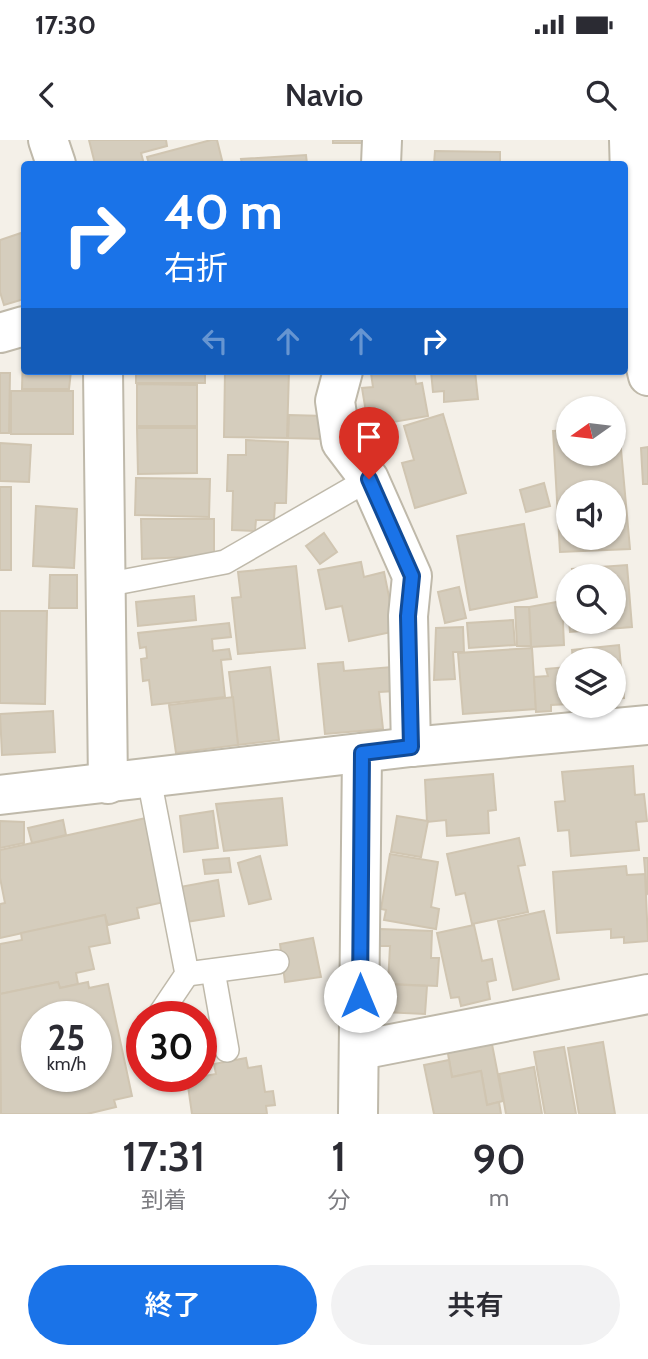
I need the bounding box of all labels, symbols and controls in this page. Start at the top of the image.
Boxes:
text: 17:30 [35,9,96,41]
text: Navio [285,75,363,114]
icon: back [28,76,66,114]
icon: search [582,76,620,114]
text: 40 m [164,182,283,241]
icon: right [49,189,140,280]
text: 右折 [164,248,228,287]
icon: left [196,322,234,360]
icon: ahead [269,322,307,360]
icon: ahead [342,322,380,360]
icon: right [415,322,453,360]
north arrow [556,396,626,466]
map controls [556,396,626,718]
pin [339,407,399,479]
icon: arrive [350,418,388,456]
button: sound [556,480,626,550]
button: search [556,564,626,634]
button: layers [556,648,626,718]
position arrow [323,959,397,1033]
speed limit sign: 30 [126,1001,217,1092]
text: 25 [48,1016,85,1059]
text: km/h [47,1053,86,1075]
text: 17:31 [122,1130,205,1182]
text: 1 [331,1130,346,1182]
text: 90 [473,1133,526,1185]
text: m [489,1184,509,1212]
text: 到着 [141,1186,187,1214]
text: 分 [327,1186,350,1214]
button: 終了 [28,1265,317,1345]
button: 共有 [331,1265,620,1345]

